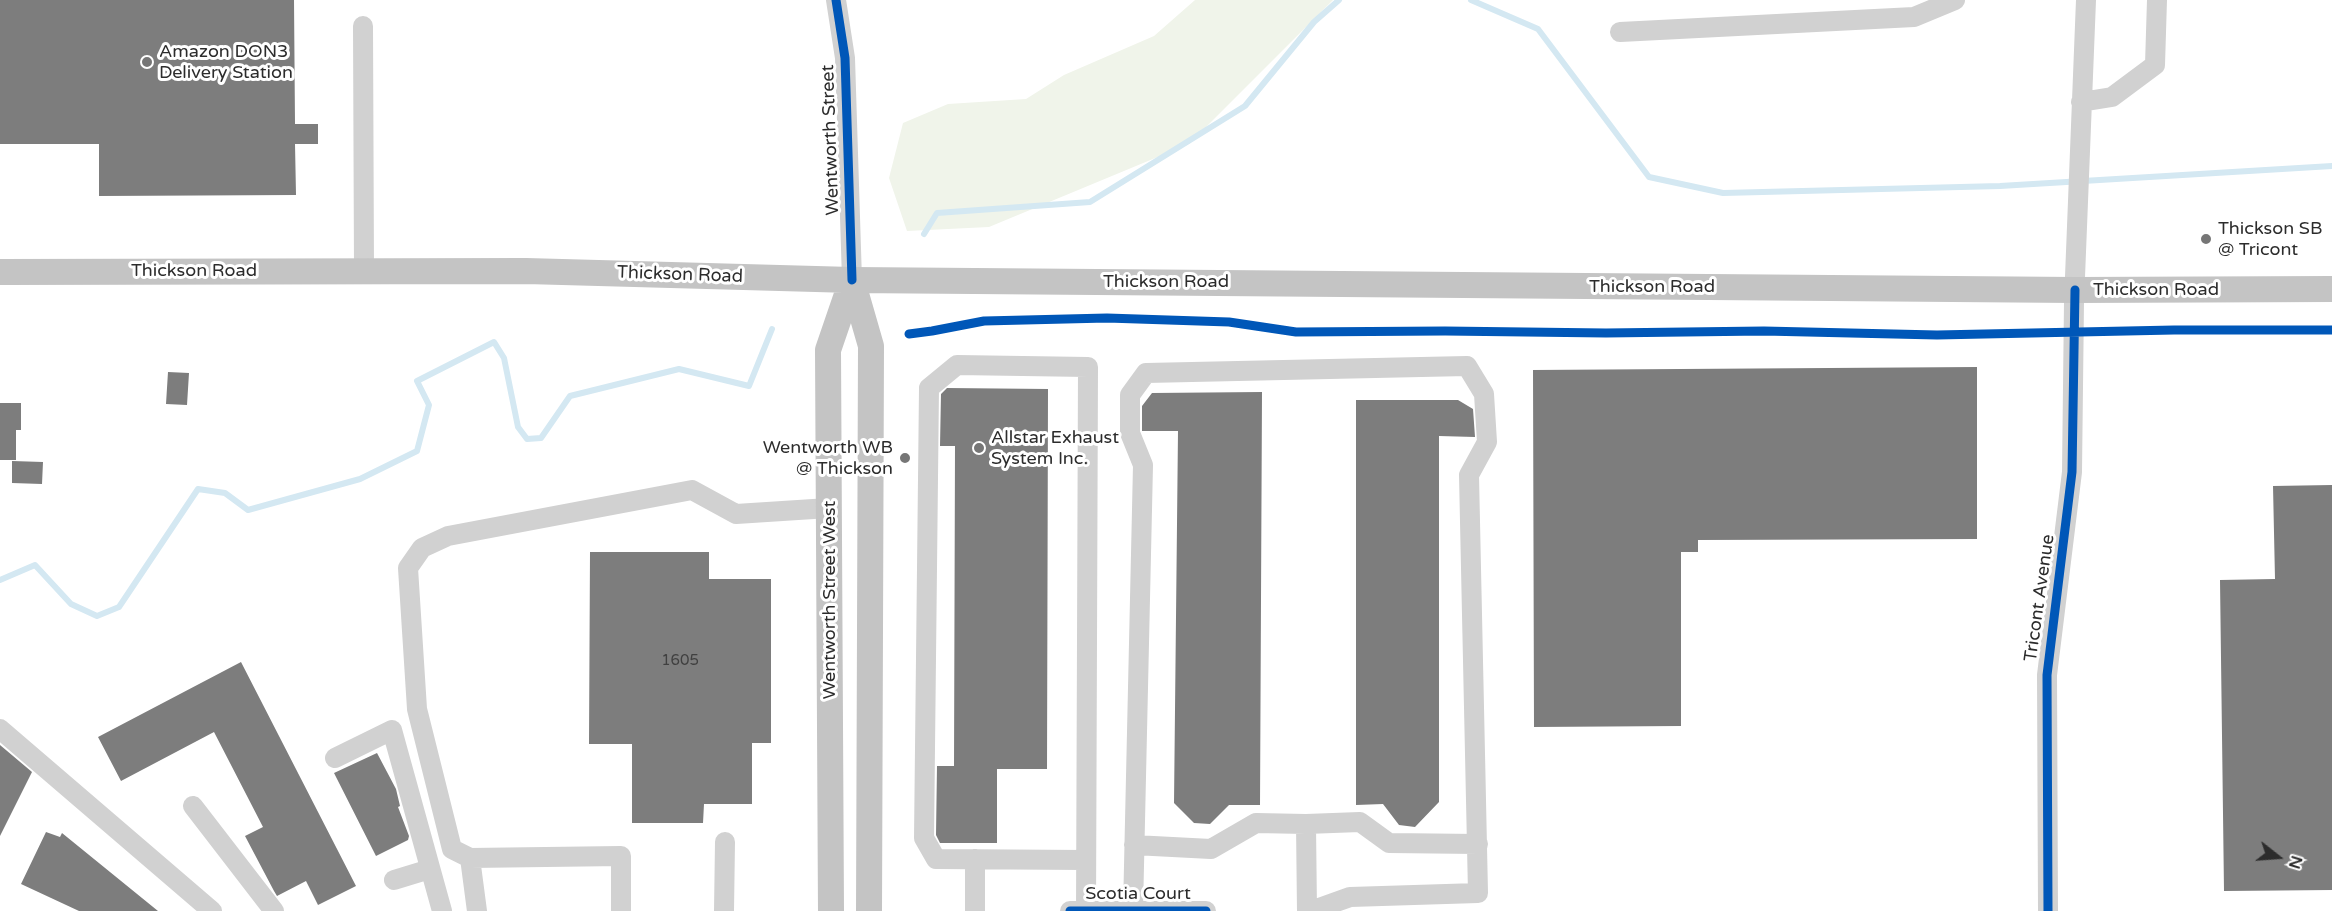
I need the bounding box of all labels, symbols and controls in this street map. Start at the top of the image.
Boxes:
place label: Amazon DON3 Delivery Station [159,41,293,84]
marker: Amazon DON3 Delivery Station [140,55,154,69]
street label: Wentworth Street [818,64,844,216]
place label: Thickson SB @ Tricont [2218,218,2322,260]
marker: Thickson SB @ Tricont [2199,232,2213,246]
street label: Thickson Road [131,260,257,282]
street label: Thickson Road [617,262,743,288]
street label: Thickson Road [1103,271,1229,293]
street label: Thickson Road [1589,276,1715,298]
street label: Thickson Road [2093,279,2219,301]
place label: Allstar Exhaust System Inc. [991,427,1119,470]
place label: Wentworth WB @ Thickson [763,437,893,480]
marker: Allstar Exhaust System Inc. [972,441,986,455]
marker: Wentworth WB @ Thickson [898,451,912,465]
street label: Wentworth Street West [819,501,841,699]
street label: Tricont Avenue [2020,533,2060,663]
house number: 1605 [661,652,699,670]
north arrow [2248,827,2308,887]
text: N [2284,853,2307,871]
street label: Scotia Court [1085,883,1191,905]

